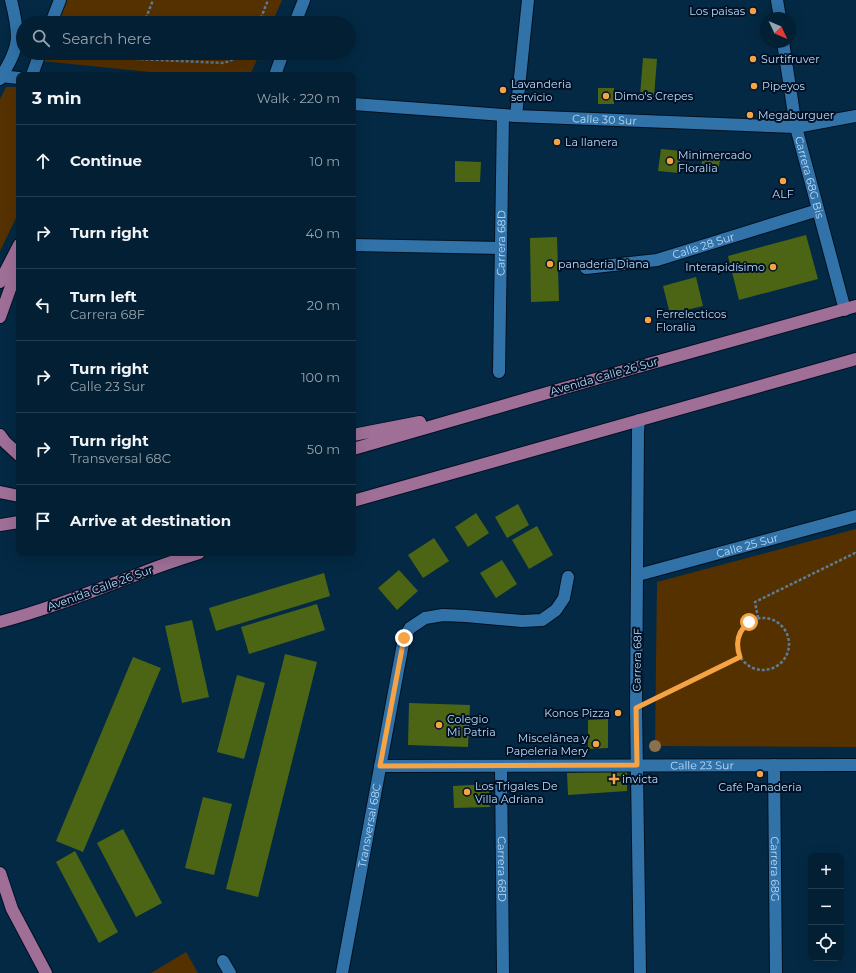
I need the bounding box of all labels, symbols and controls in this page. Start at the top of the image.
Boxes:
place label: Los paisas [689,4,746,18]
marker: Los paisas [748,6,758,16]
north arrow [760,12,796,48]
search box [16,16,356,60]
icon: search [30,27,52,49]
text: Search here [62,29,151,48]
place label: Surtifruver [761,52,820,66]
marker: Surtifruver [748,54,758,64]
place label: Lavanderia servicio [511,77,571,104]
place label: Pipeyos [762,79,806,93]
marker: Pipeyos [749,81,759,91]
marker: Lavanderia servicio [498,85,508,95]
text: 3 min [32,88,82,108]
place label: Dimo's Crepes [614,89,694,103]
text: Walk · 220 m [257,90,340,106]
marker: Dimo's Crepes [601,91,611,101]
place label: Megaburguer [758,108,834,122]
marker: Megaburguer [745,110,755,120]
street label: Calle 30 Sur [572,111,637,128]
place label: La llanera [565,135,618,149]
street label: Carrera 68G Bis [792,135,827,221]
marker: La llanera [552,137,562,147]
place label: Minimercado Floralia [678,148,752,175]
icon: ahead [32,150,54,172]
text: Continue [70,151,142,170]
text: 10 m [310,153,340,169]
marker: Minimercado Floralia [665,156,675,166]
marker: ALF [778,176,788,186]
place label: ALF [772,187,794,201]
street label: Carrera 68D [493,210,509,276]
icon: right [32,222,54,244]
text: Turn right [70,223,149,242]
text: 40 m [306,225,340,241]
street label: Calle 28 Sur [671,229,736,262]
place label: panaderia Diana [558,257,649,271]
marker: panaderia Diana [545,259,555,269]
place label: Interapidísimo [685,260,765,274]
marker: Interapidísimo [768,262,778,272]
text: Turn left [70,287,137,306]
icon: left [32,294,54,316]
text: 20 m [307,297,340,313]
text: Carrera 68F [70,306,145,322]
place label: Ferrelecticos Floralia [656,307,727,334]
marker: Ferrelecticos Floralia [643,315,653,325]
street label: Avenida Calle 26 Sur [549,354,659,398]
text: Turn right [70,359,149,378]
icon: right [32,366,54,388]
text: 100 m [301,369,340,385]
text: Calle 23 Sur [70,378,145,394]
text: Turn right [70,431,149,450]
icon: right [32,438,54,460]
text: 50 m [307,441,340,457]
text: Transversal 68C [70,450,171,466]
icon: arrive [32,510,54,532]
text: Arrive at destination [70,511,231,530]
street label: Calle 25 Sur [715,530,780,561]
street label: Avenida Calle 26 Sur [45,562,155,614]
route start [740,613,758,631]
street label: Carrera 68F [629,628,645,692]
route end [395,629,413,647]
place label: Konos Pizza [544,706,610,720]
marker: Konos Pizza [613,708,623,718]
place label: Colegio Mi Patria [447,712,496,739]
marker: Colegio Mi Patria [434,720,444,730]
place label: Miscelánea y Papeleria Mery [506,731,588,758]
marker: Miscelánea y Papeleria Mery [591,739,601,749]
street label: Calle 23 Sur [670,758,734,772]
marker: Café Panaderia [755,769,765,779]
place label: invicta [622,772,658,786]
marker: invicta [609,774,619,784]
place label: Los Trigales De Villa Adriana [475,779,558,806]
place label: Café Panaderia [718,780,802,794]
street label: Transversal 68C [355,782,384,869]
marker: Los Trigales De Villa Adriana [462,787,472,797]
street label: Carrera 68D [495,836,509,902]
street label: Carrera 68G [768,836,782,902]
map controls [808,853,844,961]
button: + [808,853,844,889]
button: − [808,889,844,925]
button: locate [808,925,844,961]

